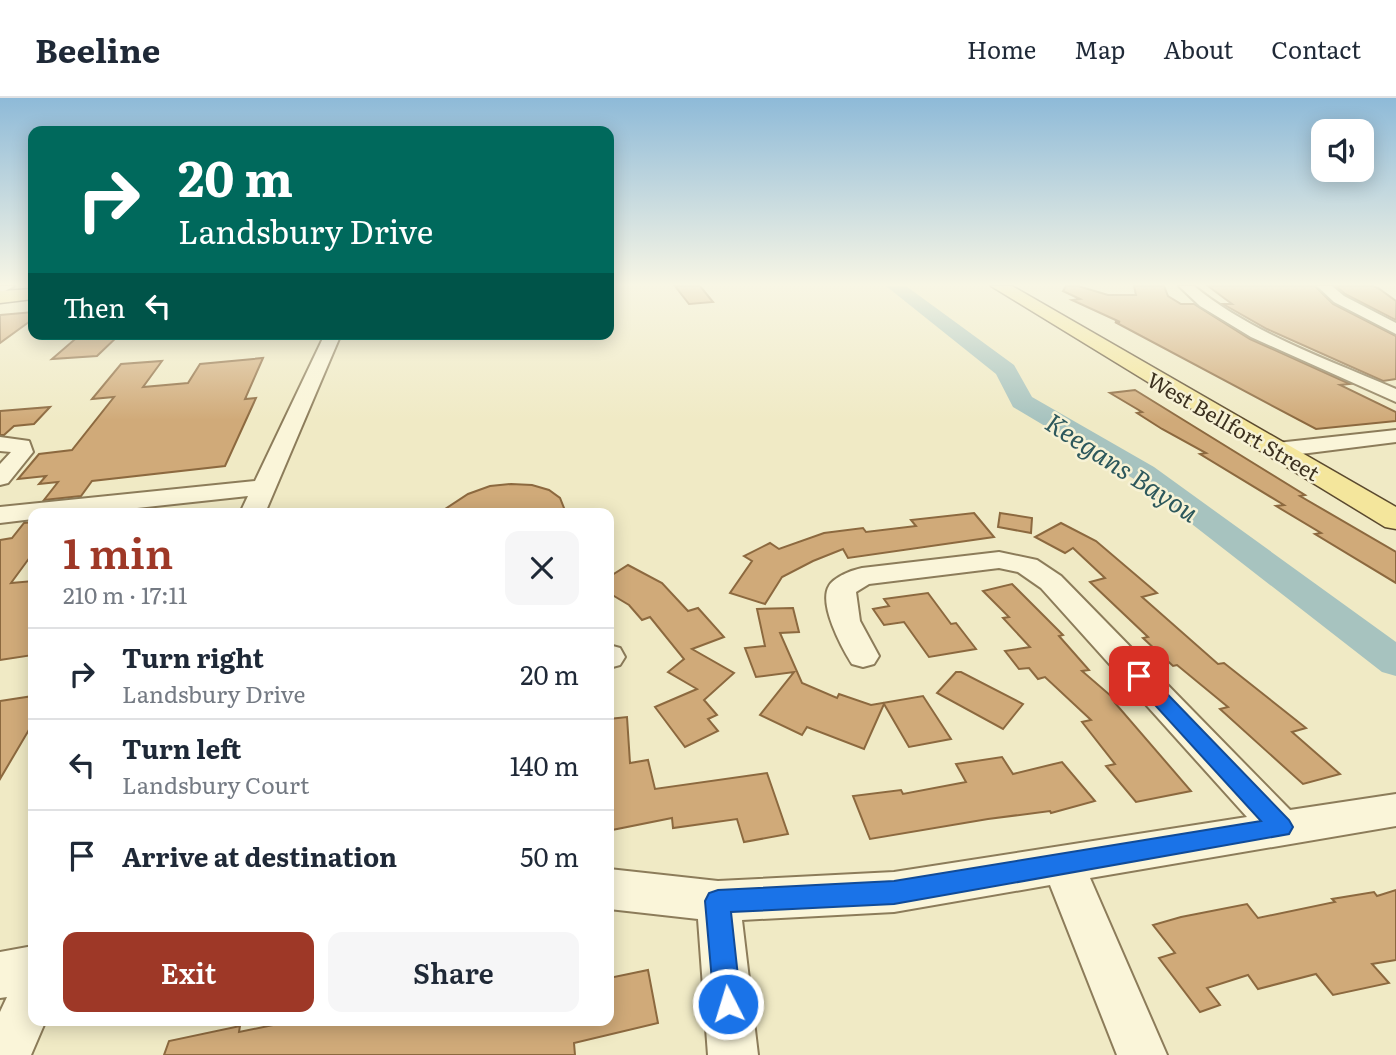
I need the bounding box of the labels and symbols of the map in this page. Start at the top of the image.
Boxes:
street label: West Bellfort Street [1142,363,1327,487]
water label: Keegans Bayou [1039,402,1208,530]
pin [1109,646,1169,706]
position arrow [691,967,765,1041]

